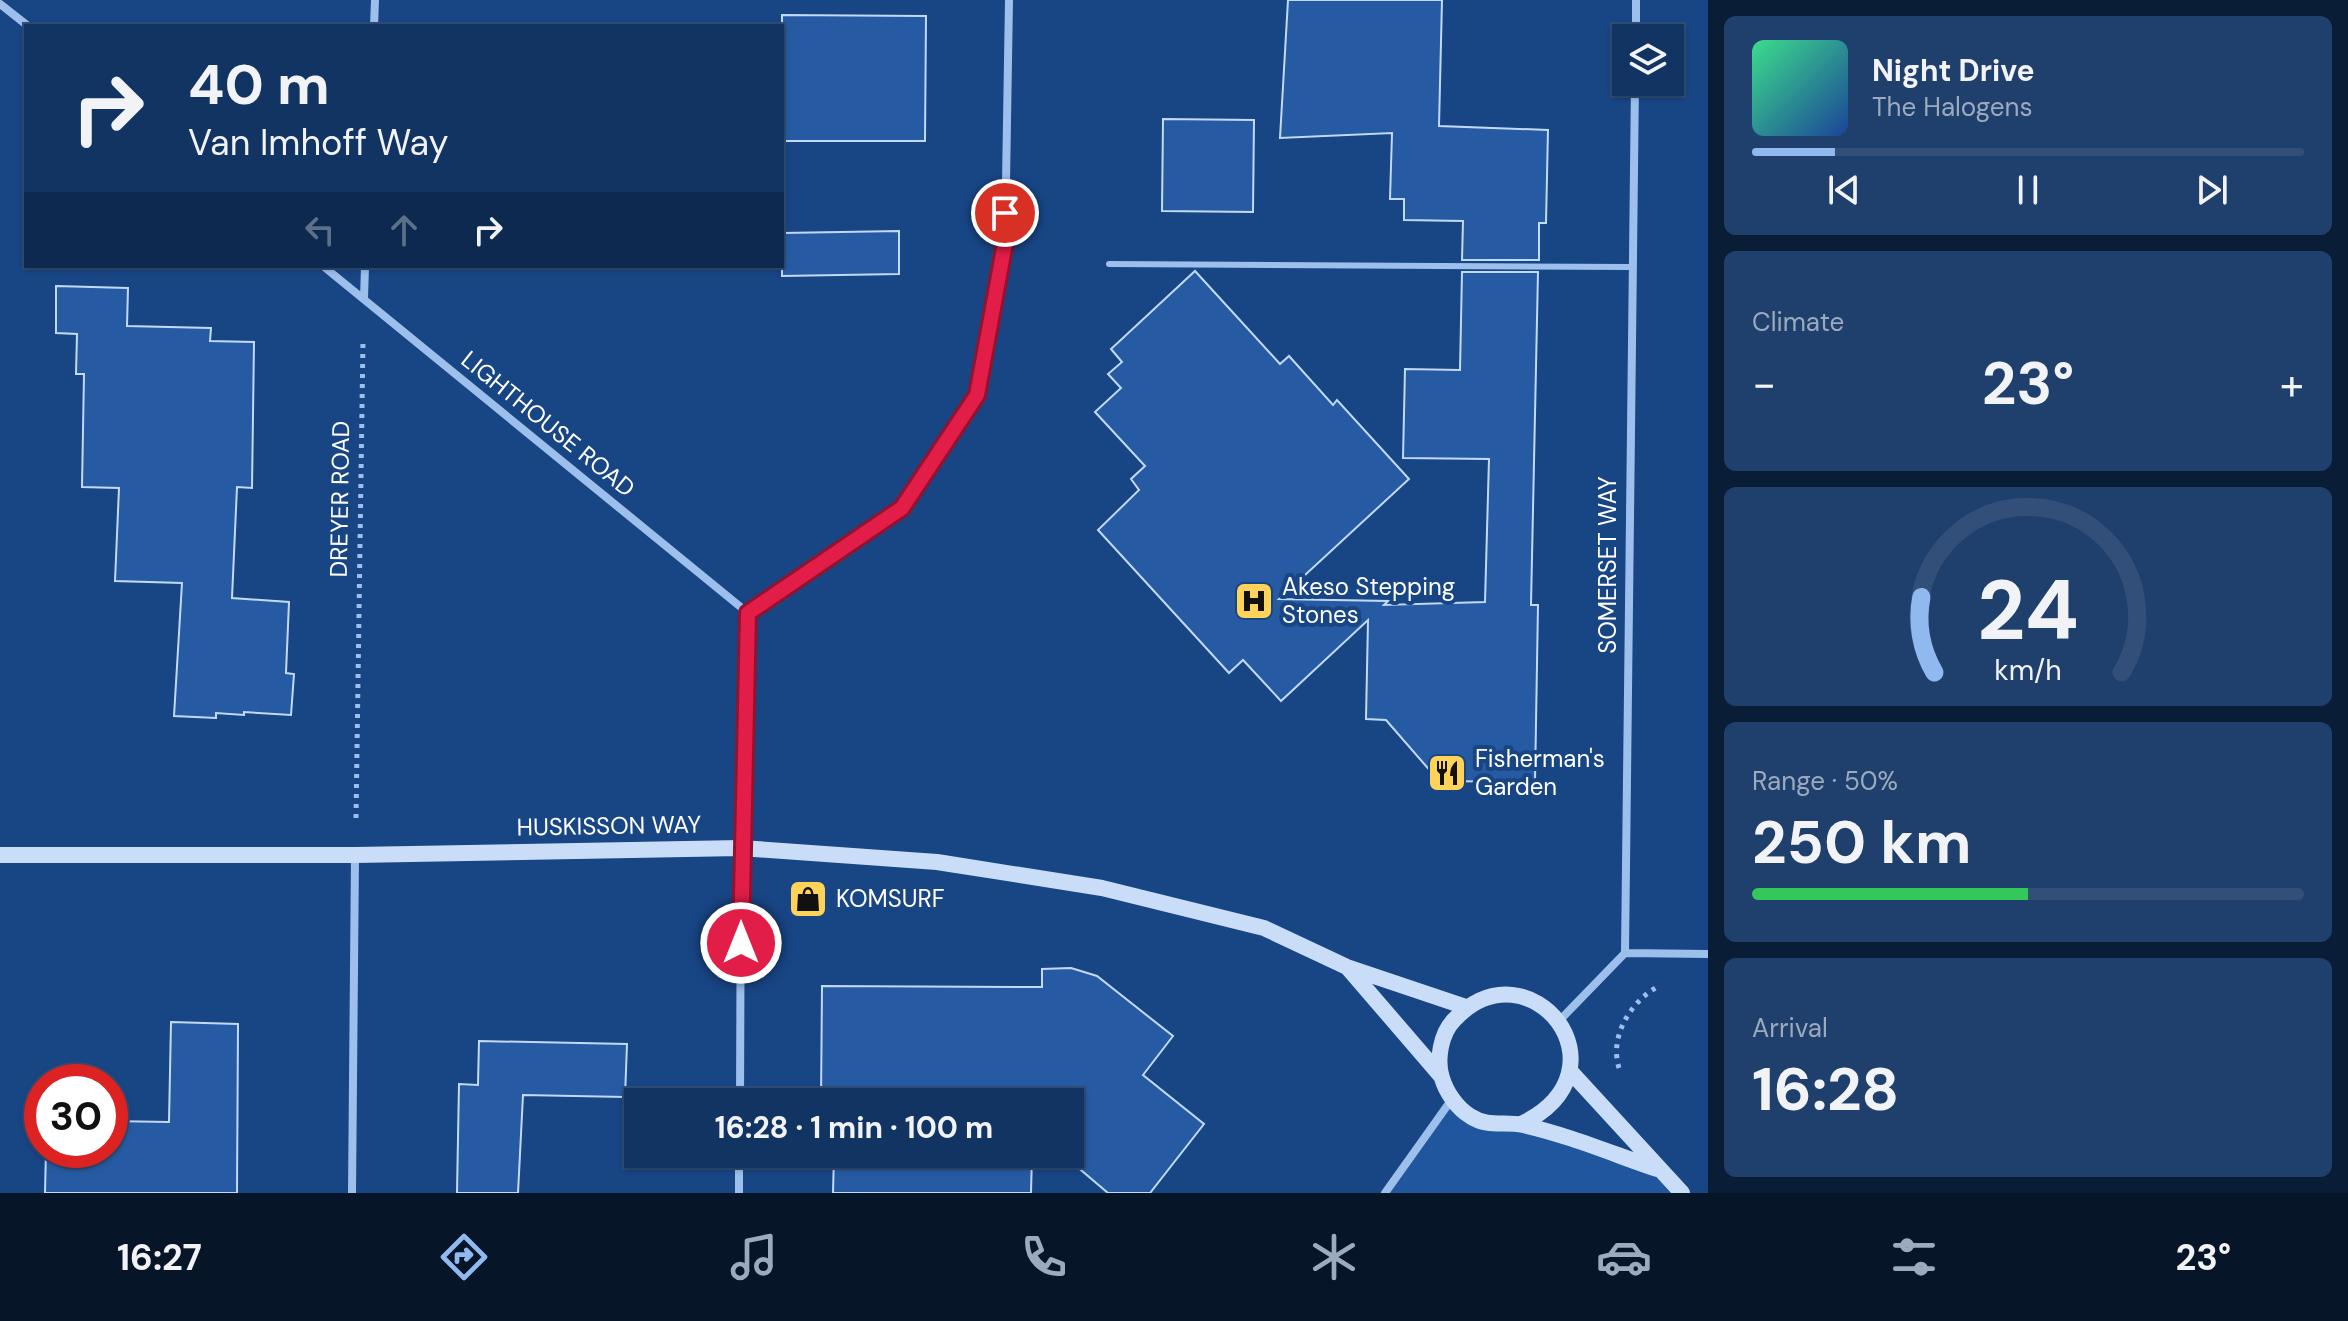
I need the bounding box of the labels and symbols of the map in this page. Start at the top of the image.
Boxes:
pin [971,179,1039,247]
street label: LIGHTHOUSE ROAD [455,344,642,503]
street label: DREYER ROAD [323,420,356,578]
street label: SOMERSET WAY [1592,476,1623,654]
place label: Akeso Stepping Stones [1282,571,1455,630]
hospital icon: Akeso Stepping Stones [1233,580,1275,622]
place label: Fisherman's Garden [1475,743,1605,802]
restaurant icon: Fisherman's Garden [1426,752,1468,794]
street label: HUSKISSON WAY [516,808,702,843]
shop icon: KOMSURF [787,878,829,920]
place label: KOMSURF [836,883,945,914]
position arrow [699,901,783,985]
speed limit sign: 30 [24,1064,128,1168]

